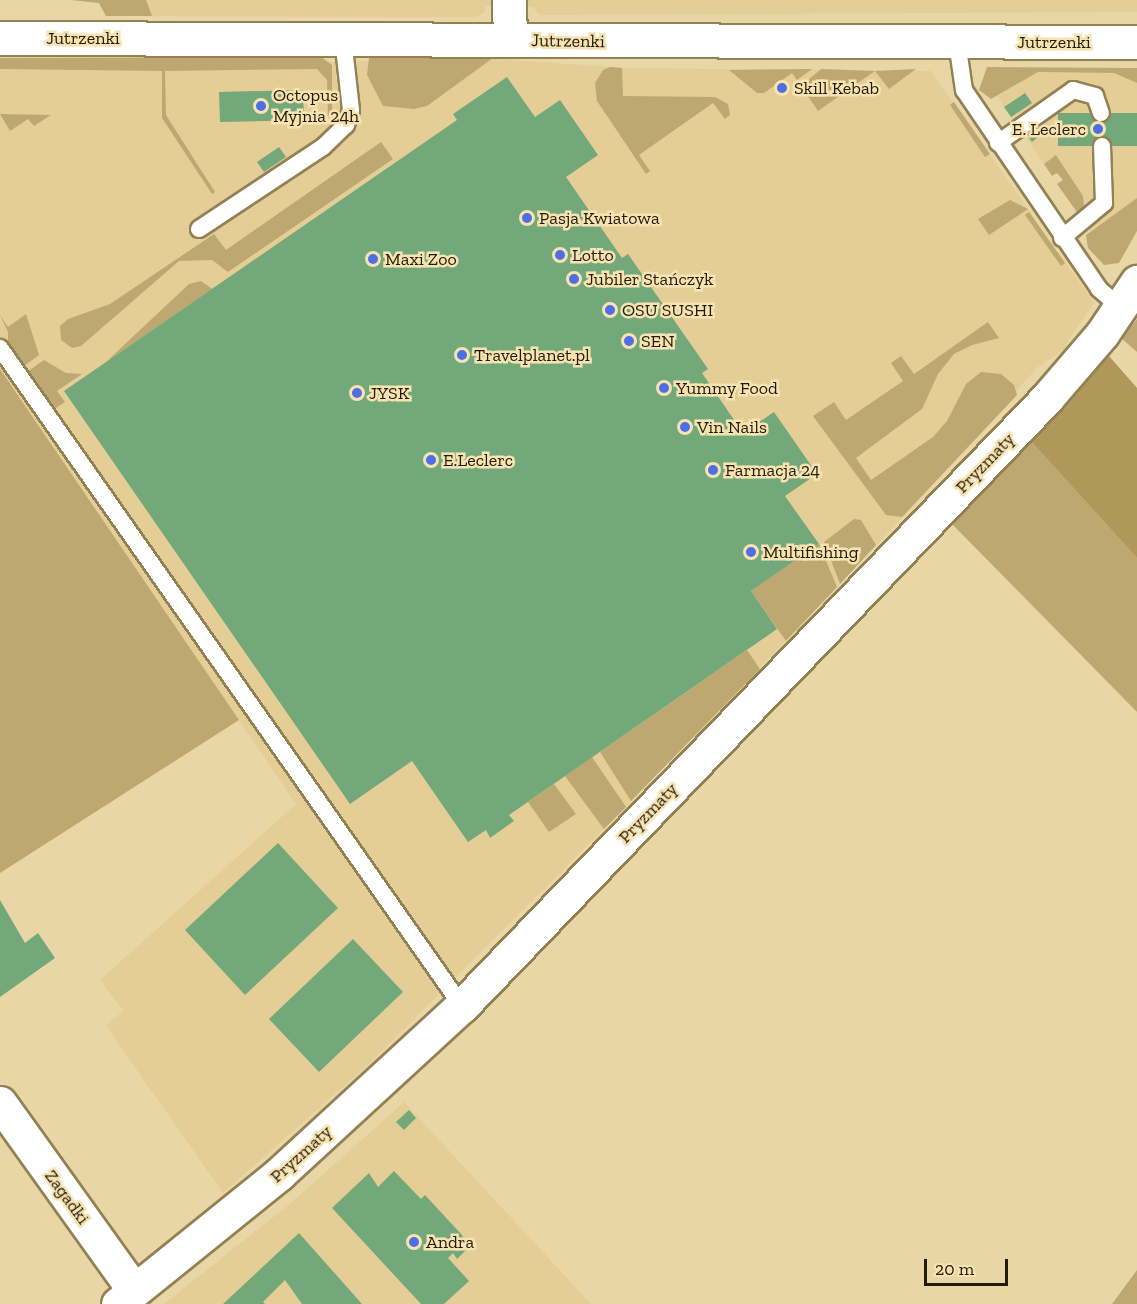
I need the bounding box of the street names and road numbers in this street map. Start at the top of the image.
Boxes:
street label: Jutrzenki [46,27,120,49]
street label: Jutrzenki [531,30,605,52]
street label: Jutrzenki [1017,31,1091,53]
street label: Pryzmaty [951,428,1019,498]
street label: Pryzmaty [614,778,682,848]
street label: Pryzmaty [266,1121,336,1187]
street label: Zagadki [40,1166,94,1228]

